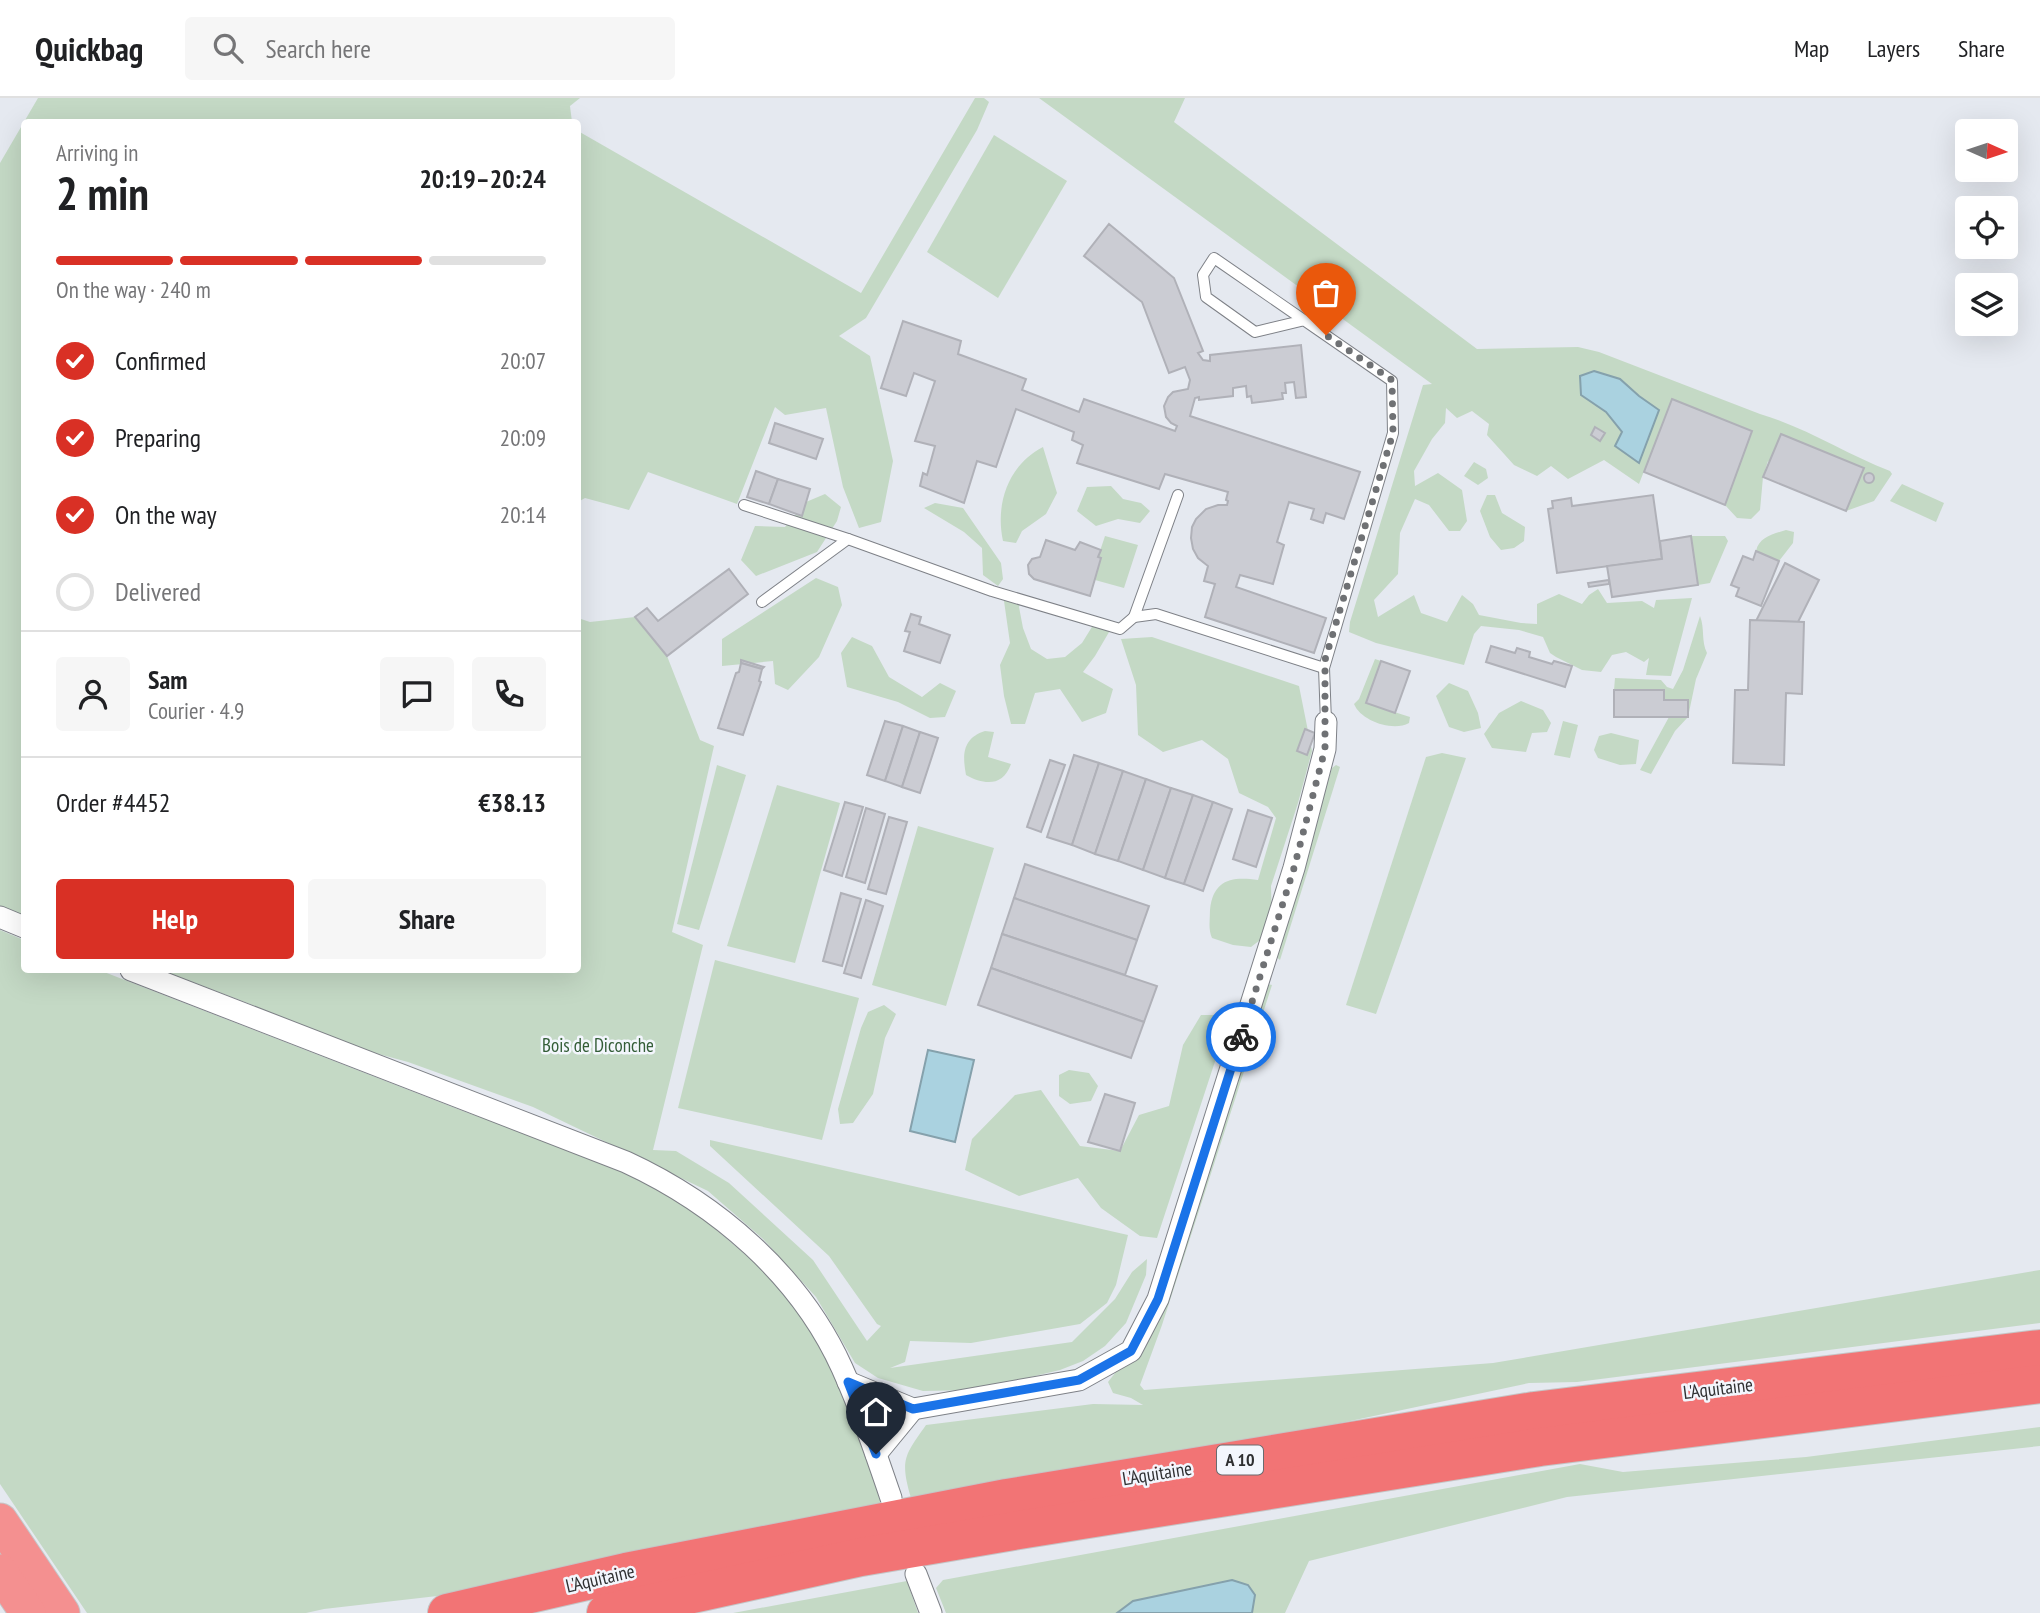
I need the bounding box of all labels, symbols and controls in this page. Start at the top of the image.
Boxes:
search box [185,17,675,80]
text: Quickbag [35,27,143,70]
icon: search [209,29,247,67]
text: Search here [265,32,371,65]
text: Map [1794,33,1829,64]
text: Layers [1867,33,1920,64]
text: Share [1958,33,2005,64]
north arrow [1955,119,2018,182]
map controls [1955,119,2018,336]
text: Arriving in [56,138,138,167]
text: 20:19–20:24 [419,162,546,195]
text: 2 min [56,163,149,223]
button: locate [1955,196,2018,259]
pin [1296,263,1356,335]
button: layers [1955,273,2018,336]
icon: bag [1307,274,1345,312]
text: On the way · 240 m [56,275,211,304]
icon: check [56,342,94,380]
text: Confirmed [115,344,206,377]
text: 20:07 [500,346,546,375]
icon: check [56,419,94,457]
text: Preparing [115,421,201,454]
text: 20:09 [500,423,546,452]
icon: check [56,496,94,534]
text: On the way [115,498,217,531]
text: 20:14 [500,500,546,529]
text: Delivered [115,575,201,608]
button: person [56,657,130,731]
button: chat [380,657,454,731]
button: phone [472,657,546,731]
text: Sam [148,663,187,696]
text: Courier · 4.9 [148,696,244,725]
text: Order #4452 [56,786,171,819]
text: €38.13 [478,786,546,819]
button: Help [56,879,294,959]
button: Share [308,879,546,959]
courier [1206,1002,1276,1072]
icon: bike [1222,1018,1260,1056]
park label: Bois de Diconche [542,1033,654,1057]
street label: L'Aquitaine [1682,1372,1754,1404]
pin [846,1382,906,1454]
icon: home [857,1393,895,1431]
road number: A 10 [1217,1446,1263,1475]
street label: L'Aquitaine [1121,1456,1194,1490]
street label: L'Aquitaine [563,1558,637,1598]

